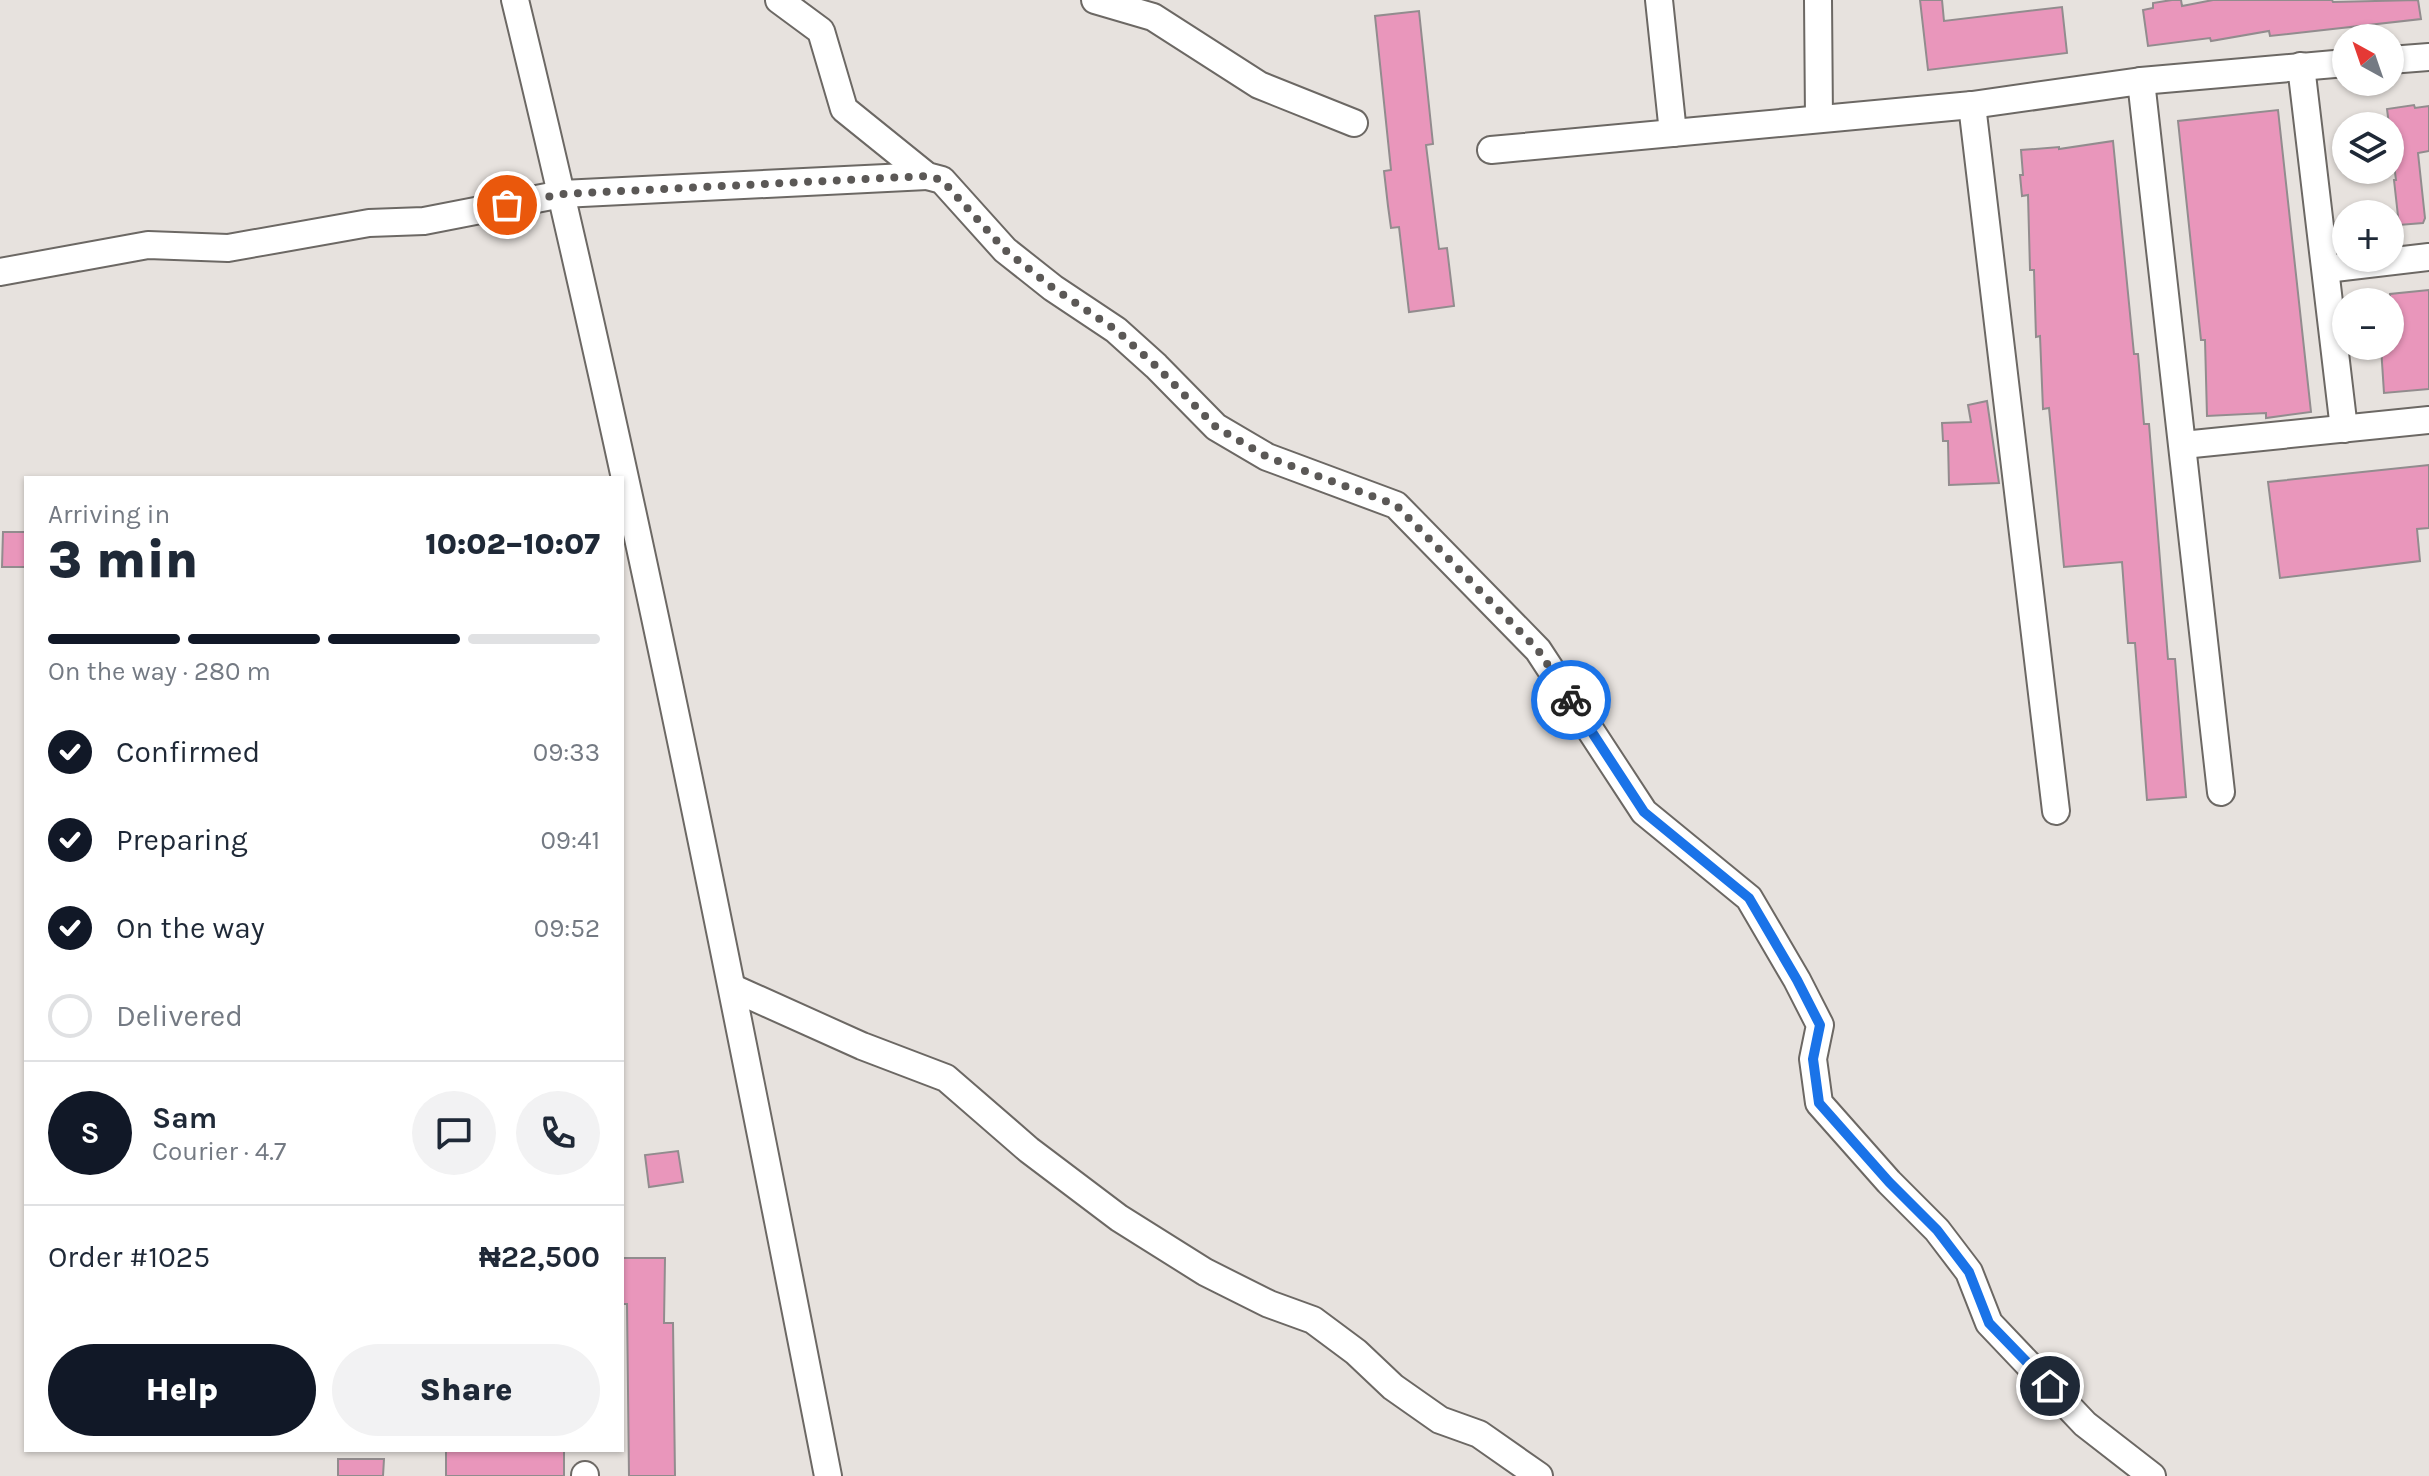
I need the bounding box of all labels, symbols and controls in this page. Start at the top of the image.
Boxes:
north arrow [2332,24,2404,96]
map controls [2332,24,2404,360]
button: layers [2332,112,2404,184]
pin [473,171,541,239]
icon: bag [485,183,529,227]
button: + [2332,200,2404,272]
button: − [2332,288,2404,360]
text: Arriving in [48,499,170,530]
text: 10:02–10:07 [425,526,600,562]
text: 3 min [48,529,198,590]
text: On the way · 280 m [48,656,271,687]
courier [1531,660,1611,740]
icon: bike [1549,678,1593,722]
icon: check [48,730,92,774]
text: Confirmed [116,734,260,770]
text: 09:33 [533,737,600,768]
icon: check [48,818,92,862]
text: Preparing [116,822,248,858]
text: 09:41 [540,825,600,856]
icon: check [48,906,92,950]
text: On the way [116,910,265,946]
text: 09:52 [534,913,600,944]
text: Delivered [116,998,243,1034]
button: chat [412,1091,496,1175]
button: phone [516,1091,600,1175]
text: Sam [152,1100,217,1136]
text: S [80,1115,100,1151]
text: Courier · 4.7 [152,1136,286,1167]
text: Order #1025 [48,1239,210,1275]
text: ₦22,500 [479,1239,600,1275]
button: Help [48,1344,316,1436]
button: Share [332,1344,600,1436]
pin [2016,1352,2084,1420]
icon: home [2028,1364,2072,1408]

